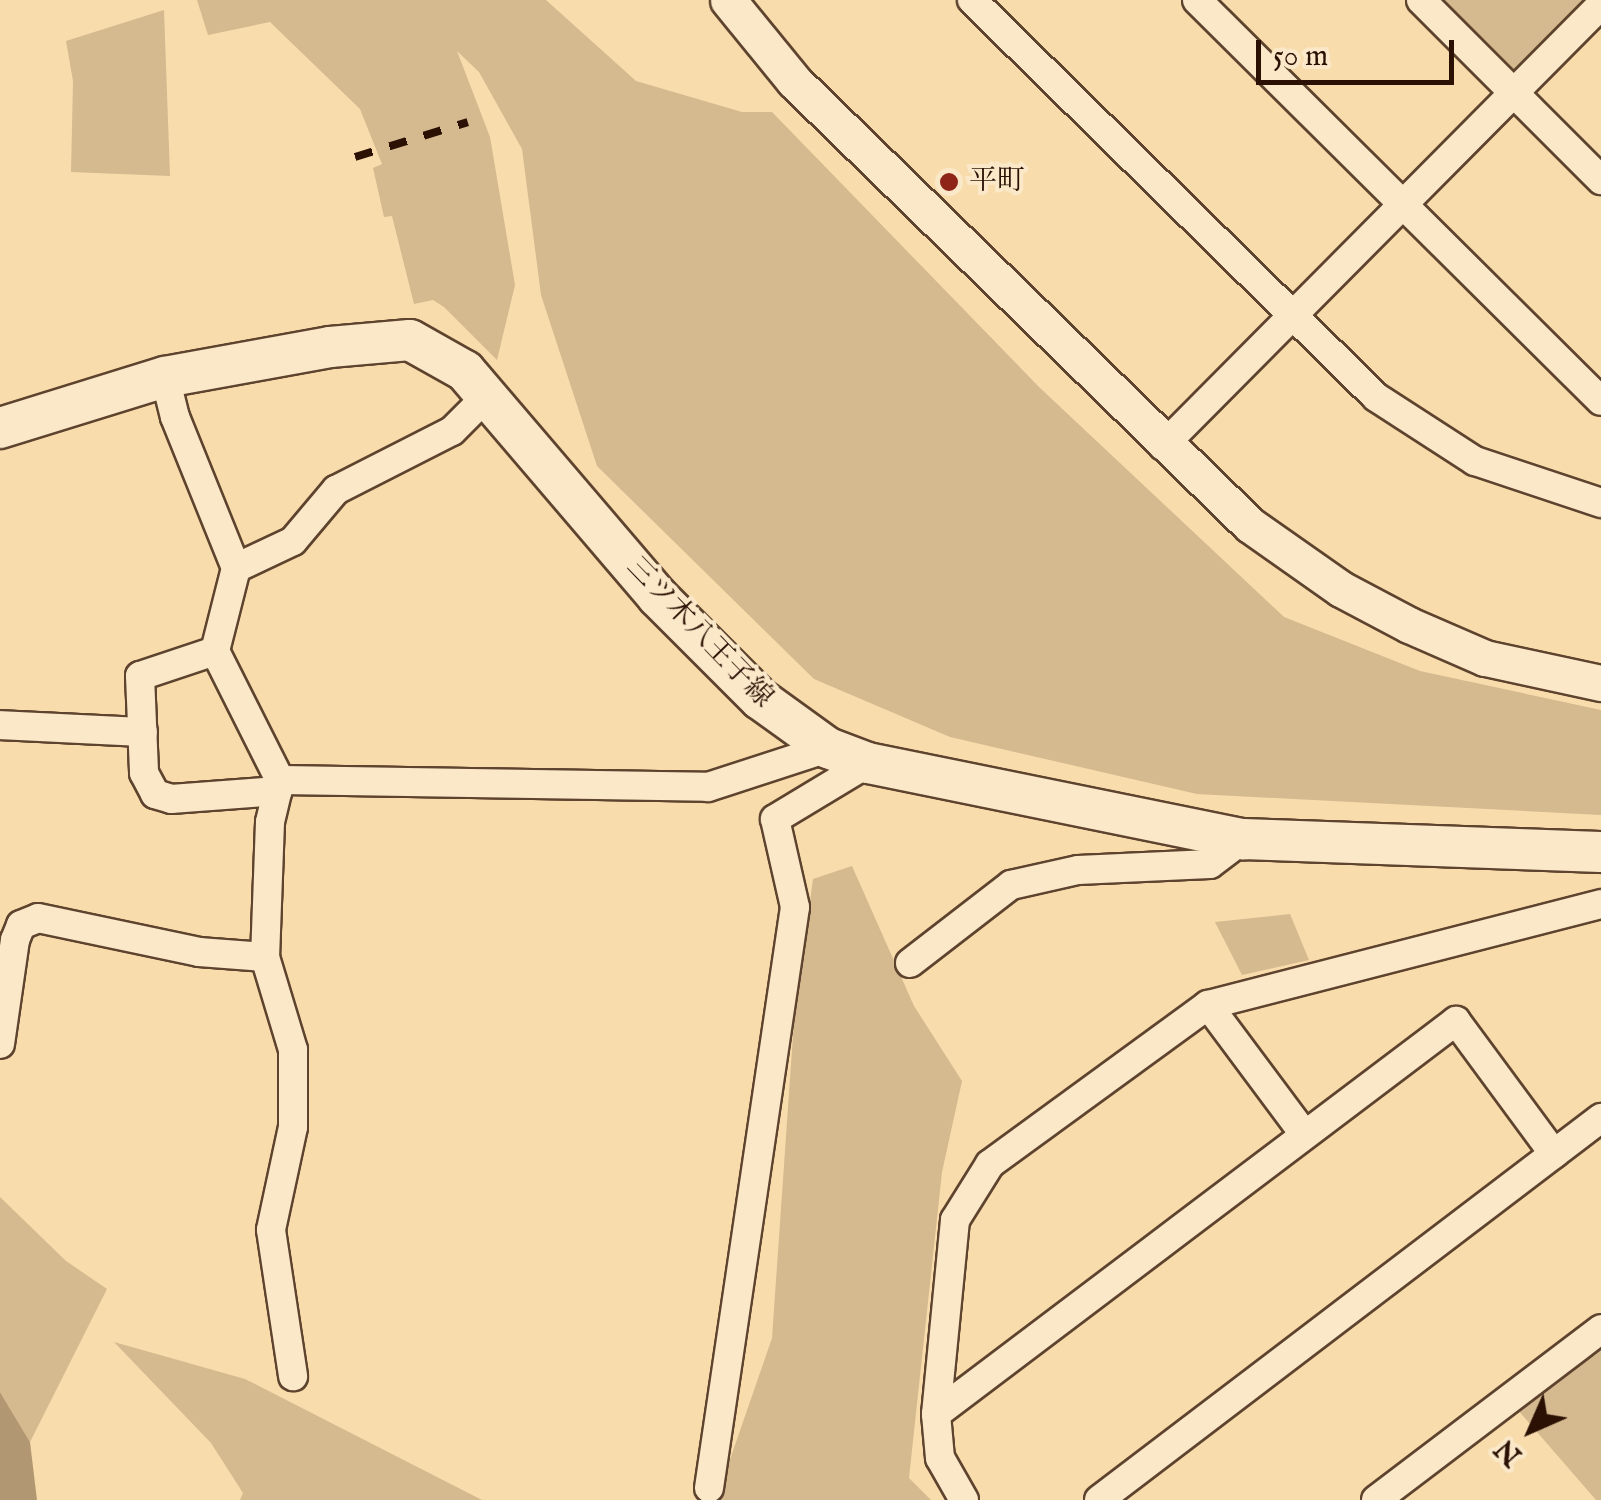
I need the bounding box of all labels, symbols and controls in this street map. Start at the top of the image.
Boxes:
scale bar [1261,20,1458,82]
text: 50 m [1273,38,1328,76]
place label: 平町 [969,165,1025,199]
marker: 平町 [938,171,960,193]
street label: 三ツ木八王子線 [619,551,779,715]
north arrow [1481,1380,1581,1480]
text: N [1488,1431,1530,1473]

